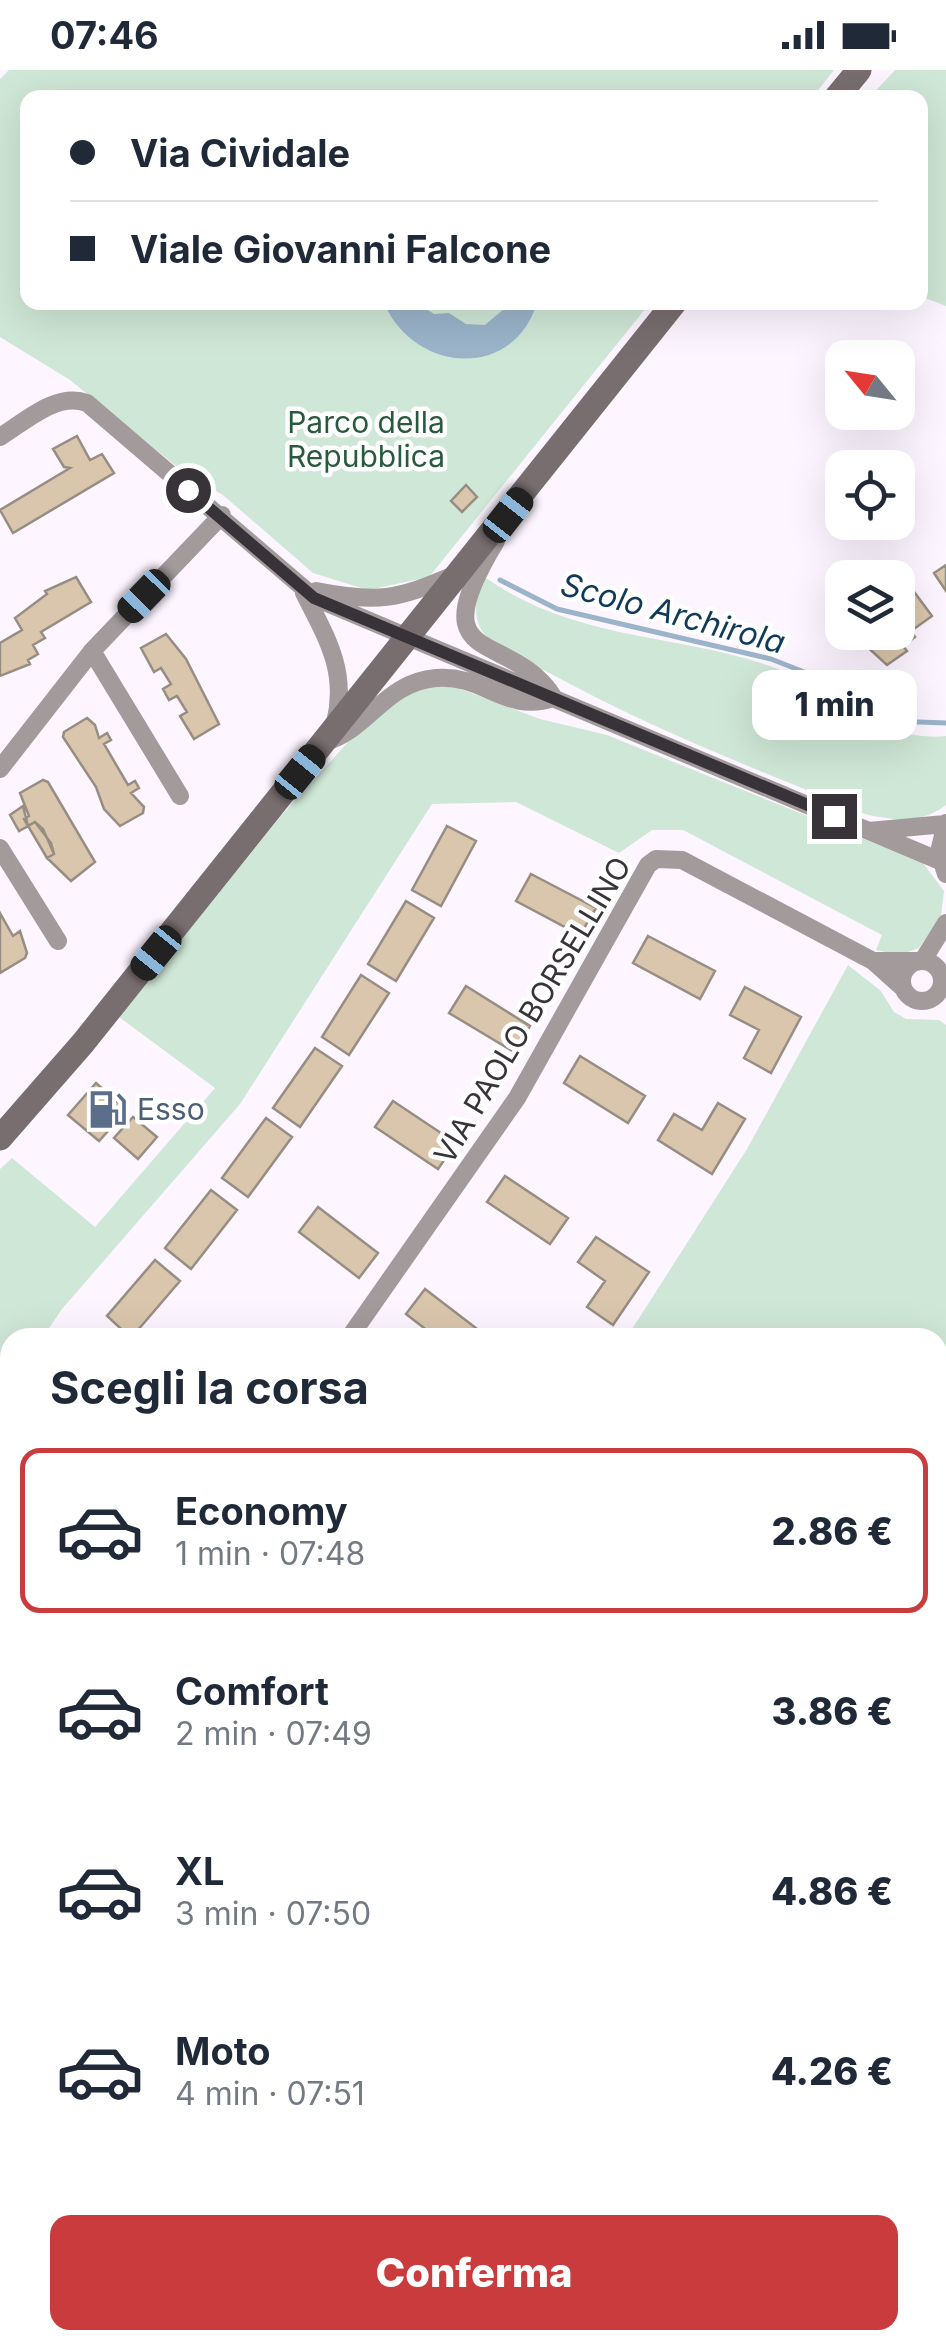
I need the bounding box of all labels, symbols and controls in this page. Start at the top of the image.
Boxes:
text: 07:46 [50,12,159,58]
text: Via Cividale [130,130,350,176]
text: Viale Giovanni Falcone [130,226,551,272]
north arrow [825,340,915,430]
map controls [825,340,915,650]
park label: Parco della Repubblica [287,404,445,474]
button: locate [825,450,915,540]
route start [166,468,211,513]
car [478,482,538,548]
button: layers [825,560,915,650]
car [112,564,176,628]
water label: Scolo Archirola [557,564,789,662]
callout: 1 min [752,671,916,741]
text: 1 min [794,685,875,724]
car [269,739,331,805]
route end [812,794,857,839]
street label: VIA PAOLO BORSELLINO [426,850,638,1170]
car [125,920,187,986]
fuel station icon: Esso [86,1088,128,1130]
place label: Esso [137,1091,205,1127]
text: Scegli la corsa [50,1360,369,1415]
icon: car [55,1486,145,1576]
text: Economy [175,1488,348,1534]
text: 2.86 € [772,1508,893,1554]
text: 1 min · 07:48 [175,1534,365,1573]
icon: car [55,1666,145,1756]
text: Comfort [175,1668,329,1714]
text: 3.86 € [772,1688,893,1734]
text: 2 min · 07:49 [175,1714,372,1753]
icon: car [55,1846,145,1936]
text: XL [175,1848,225,1894]
text: 4.86 € [771,1868,893,1914]
text: 3 min · 07:50 [175,1894,371,1933]
icon: car [55,2026,145,2116]
text: Moto [175,2028,271,2074]
text: 4.26 € [771,2048,893,2094]
text: 4 min · 07:51 [175,2074,365,2113]
button: Conferma [50,2215,898,2330]

